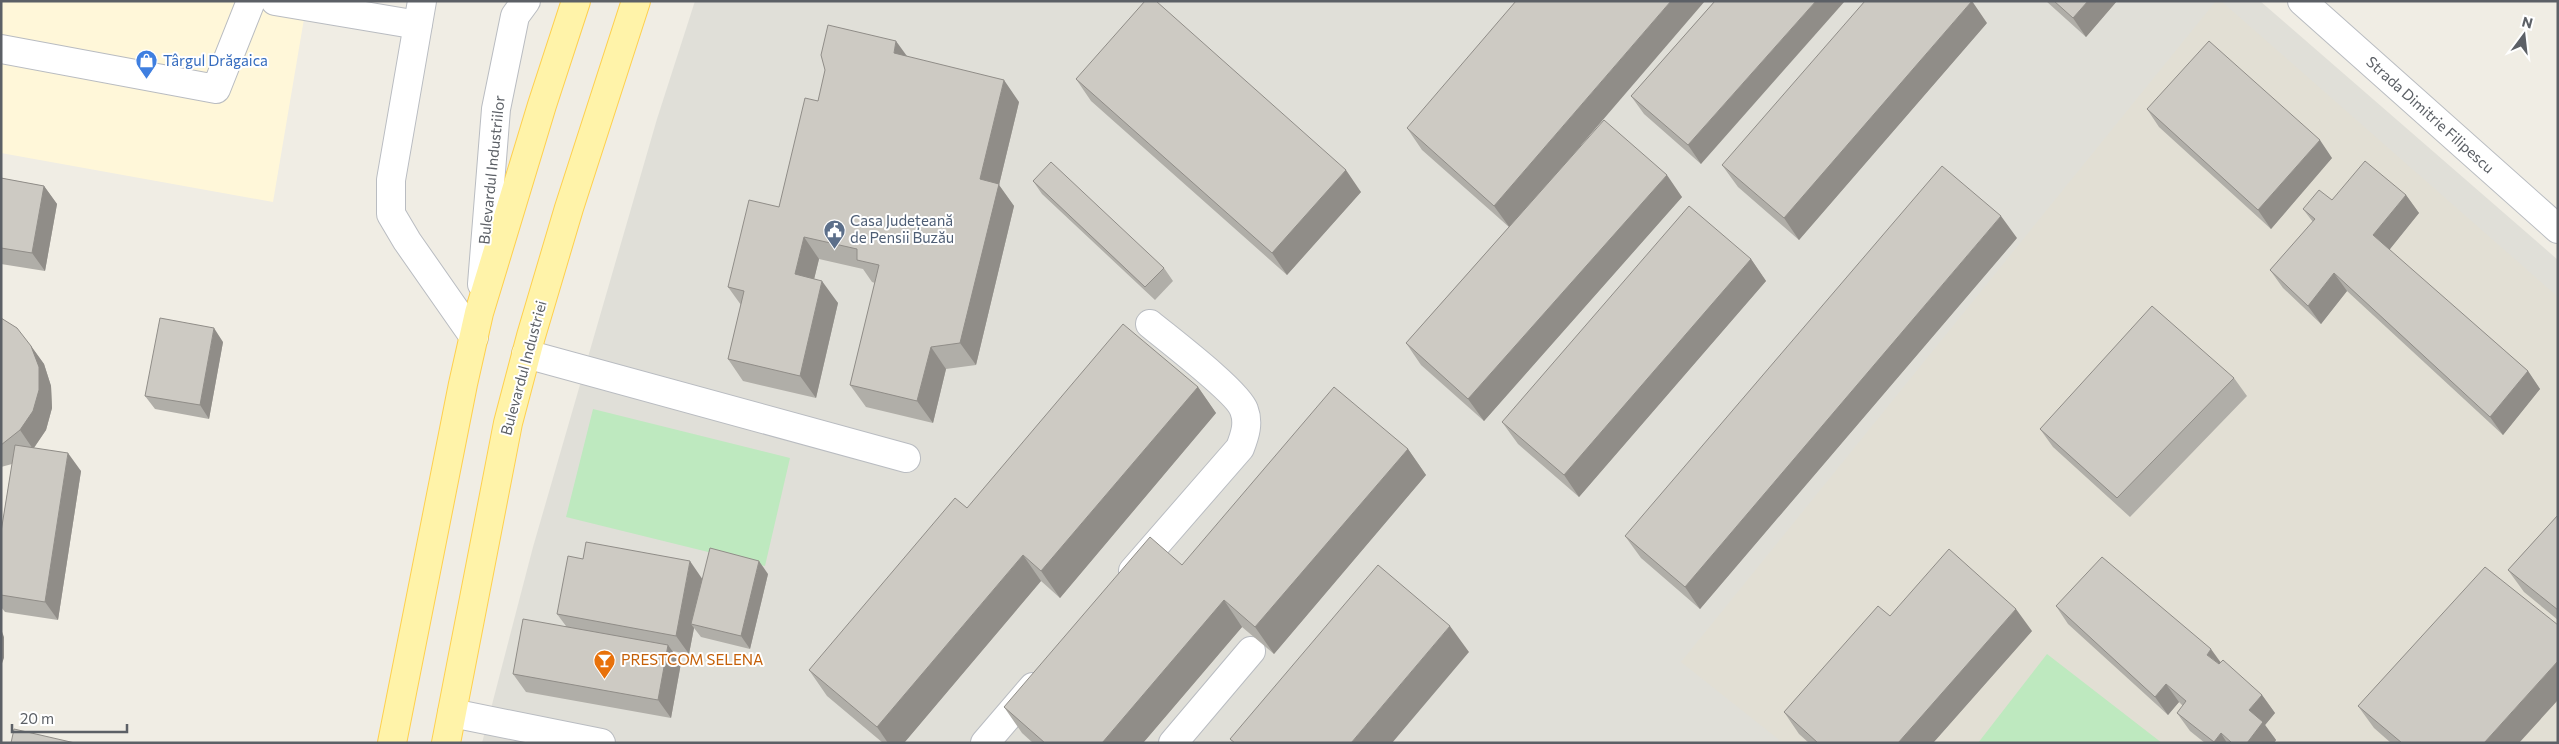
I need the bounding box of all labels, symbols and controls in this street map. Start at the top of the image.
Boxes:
north arrow [2499,10,2549,60]
text: N [2520,12,2535,32]
shop icon: Târgul Drăgaica [135,49,159,80]
place label: Târgul Drăgaica [163,51,268,69]
street label: Strada Dimitrie Filipescu [2363,52,2498,176]
street label: Bulevardul Industriilor [474,95,508,245]
place label: Casa Județeană de Pensii Buzău [850,211,954,246]
public building icon: Casa Județeană de Pensii Buzău [822,218,846,249]
street label: Bulevardul Industriei [496,298,550,437]
bar icon: PRESTCOM SELENA [593,648,617,679]
place label: PRESTCOM SELENA [621,650,763,668]
scale bar [12,702,128,734]
text: 20 m [20,709,54,727]

